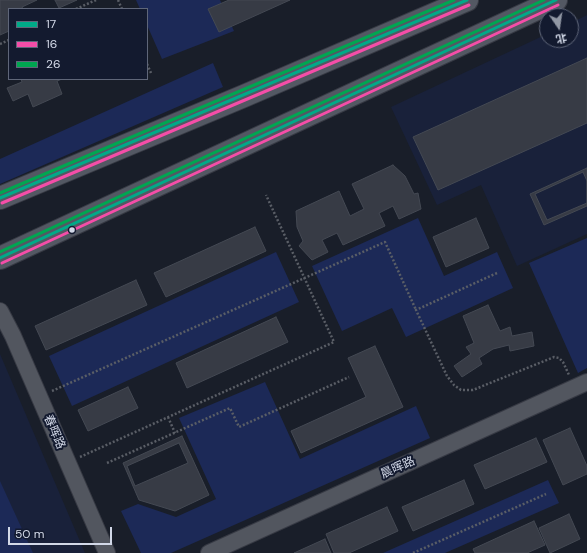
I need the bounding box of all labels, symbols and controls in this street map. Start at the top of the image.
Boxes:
legend [8,8,148,80]
north arrow [539,8,579,48]
text: 17 [46,16,56,32]
text: 北 [555,31,568,47]
text: 16 [46,36,57,52]
text: 26 [46,56,60,72]
unlabelled marker [67,225,77,235]
street label: 春晖路 [40,413,68,451]
street label: 晨晖路 [379,454,417,482]
scale bar [10,519,114,545]
text: 50 m [15,526,44,542]

